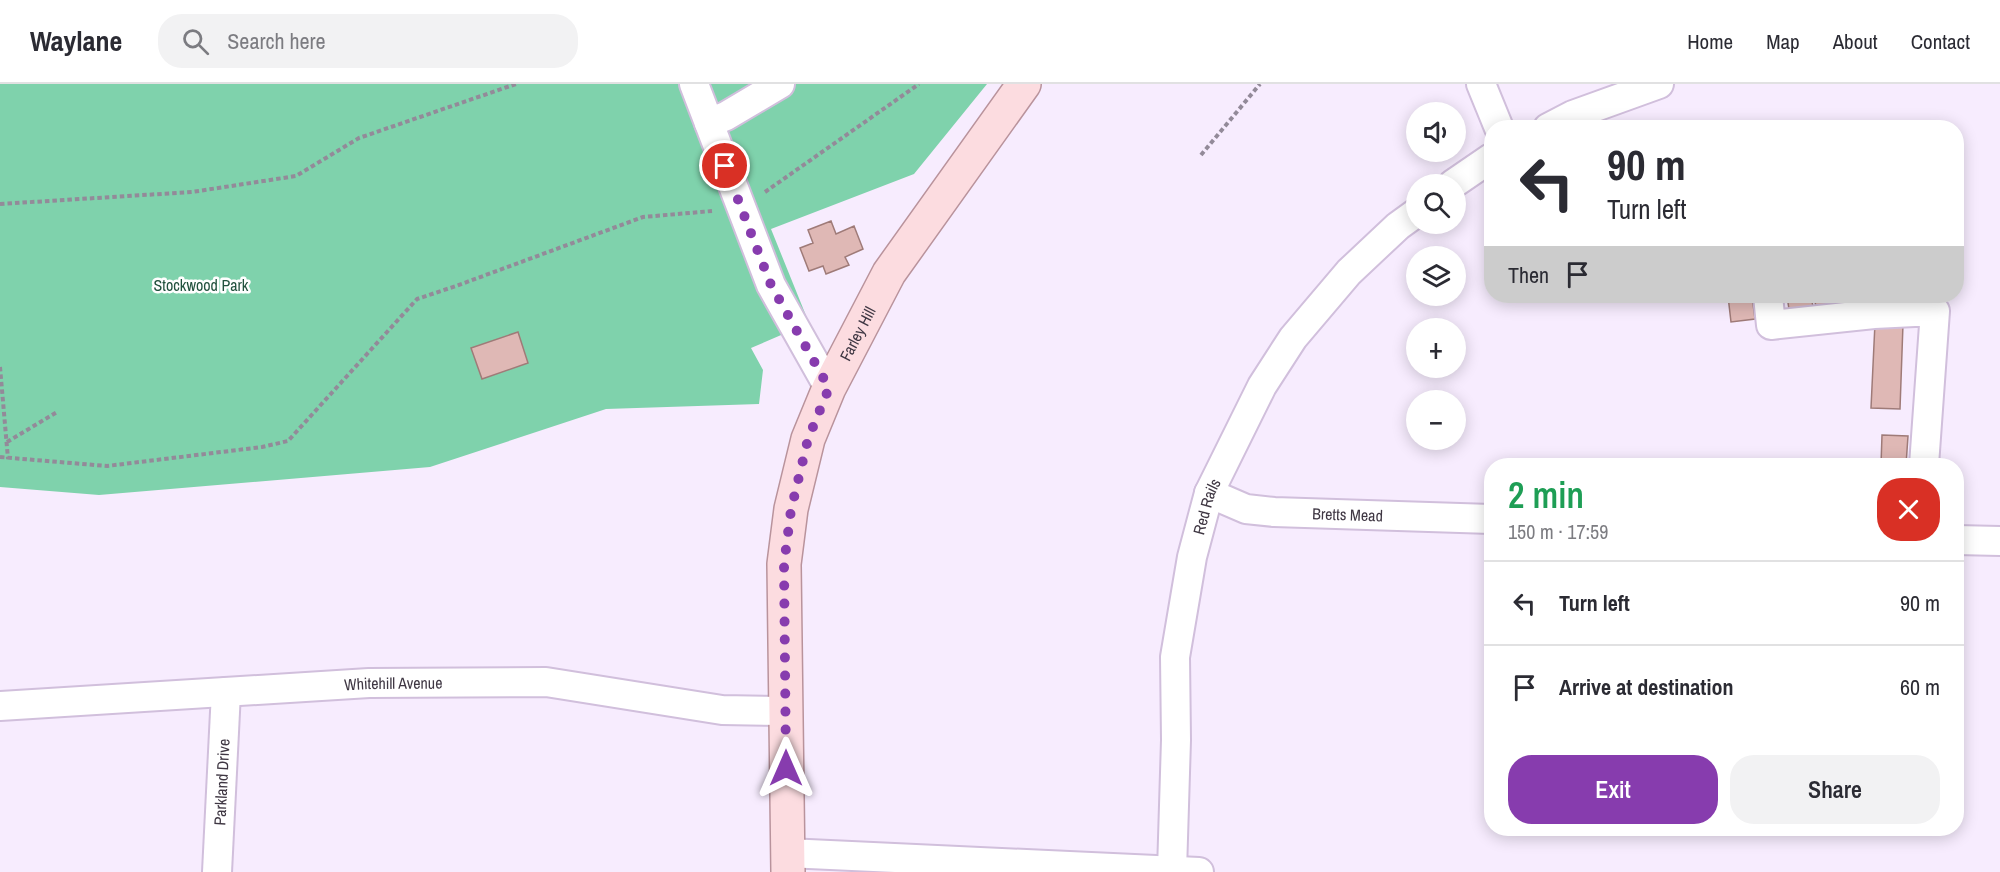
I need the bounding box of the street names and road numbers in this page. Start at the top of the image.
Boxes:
street label: Farley Hill [834,303,881,365]
street label: Red Rails [1187,475,1226,537]
street label: Bretts Mead [1312,502,1383,527]
street label: Whitehill Avenue [343,672,443,696]
street label: Parkland Drive [208,738,235,826]

